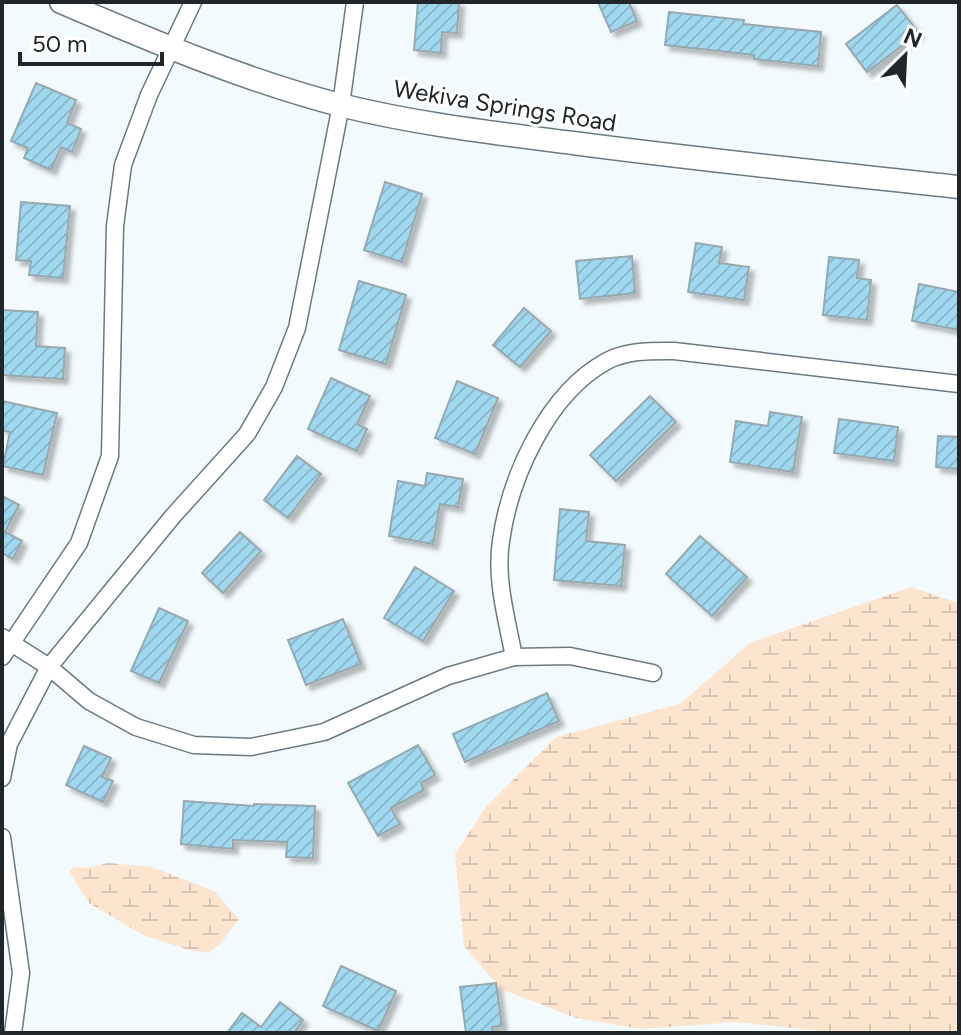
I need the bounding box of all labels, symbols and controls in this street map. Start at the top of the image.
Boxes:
scale bar [20,16,162,66]
north arrow [865,16,945,96]
text: N [900,22,926,54]
text: 50 m [32,29,88,58]
street label: Wekiva Springs Road [392,74,619,137]

